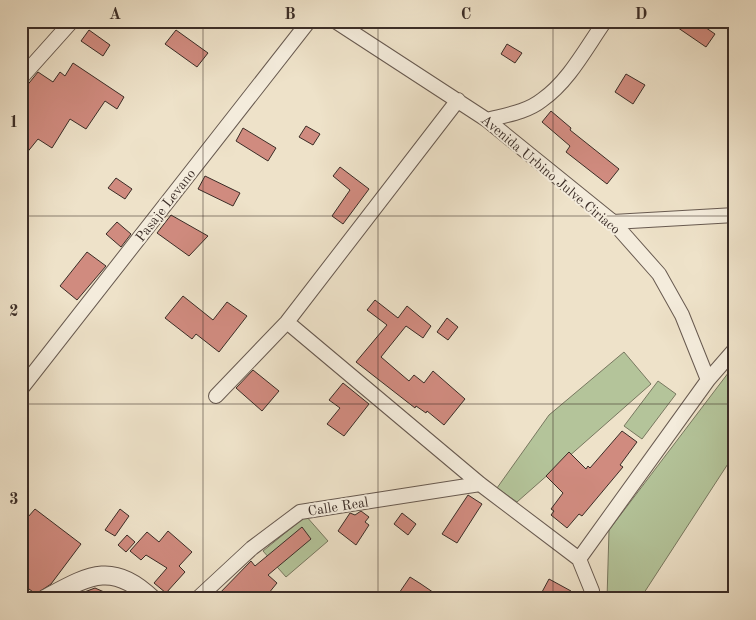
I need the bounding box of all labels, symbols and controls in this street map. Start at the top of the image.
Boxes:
text: A [109,7,121,23]
text: B [284,7,296,23]
text: C [461,7,471,23]
text: D [635,7,647,23]
street label: Avenida Urbino Julve Ciriaco [478,112,623,237]
text: 1 [9,115,19,131]
street label: Pasaje Levano [133,167,198,245]
text: 2 [9,304,19,320]
text: 3 [9,492,19,508]
street label: Calle Real [307,495,370,519]

